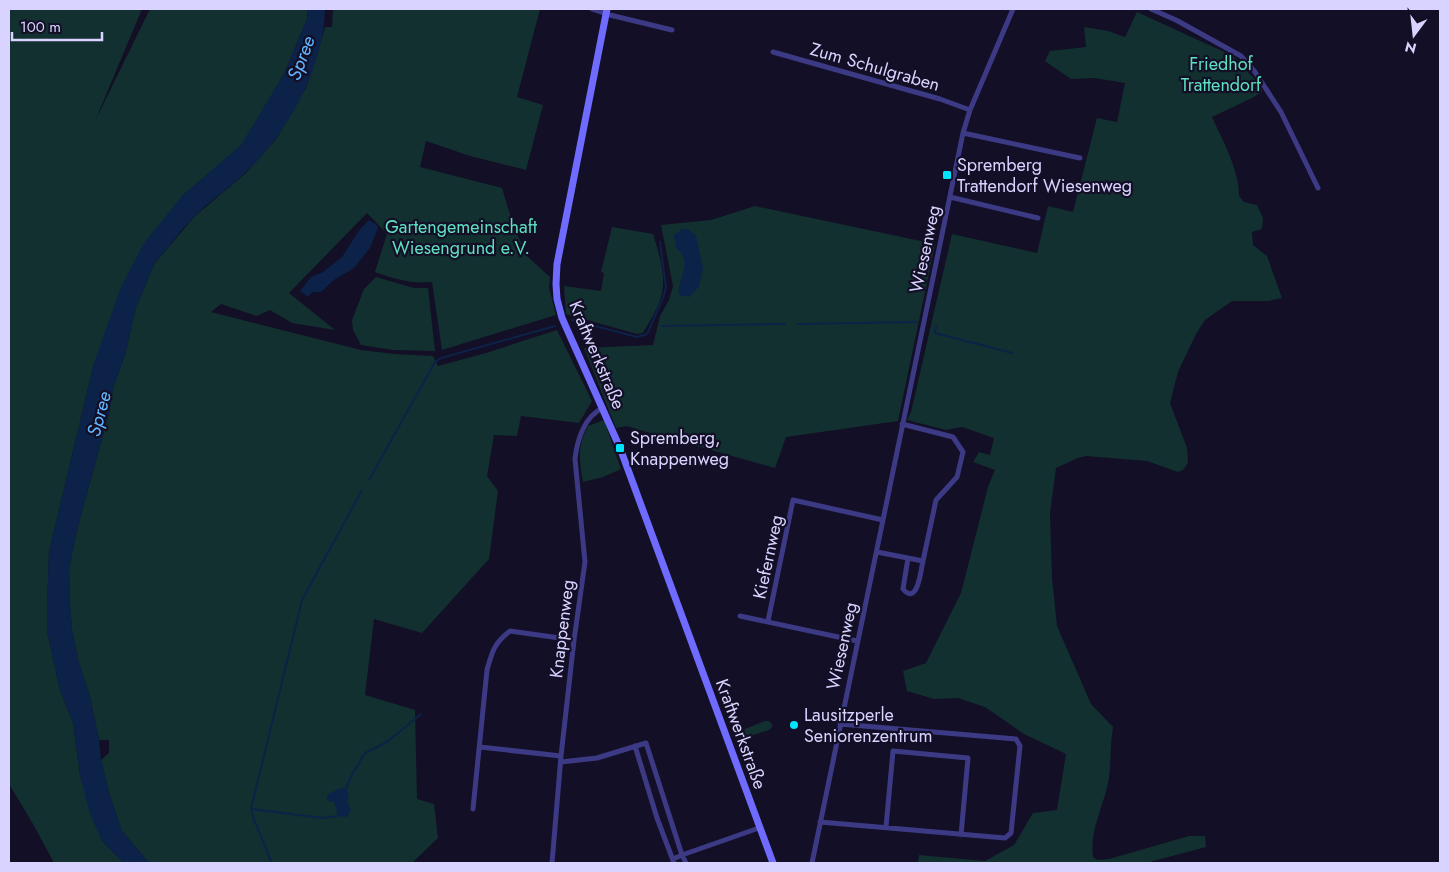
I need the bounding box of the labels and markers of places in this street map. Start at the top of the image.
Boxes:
place label: Spremberg Trattendorf Wiesenweg [957,152,1132,199]
marker: Spremberg Trattendorf Wiesenweg [941,169,953,181]
place label: Spremberg, Knappenweg [630,425,729,472]
marker: Spremberg, Knappenweg [614,442,626,454]
place label: Lausitzperle Seniorenzentrum [804,702,932,749]
marker: Lausitzperle Seniorenzentrum [788,719,800,731]

